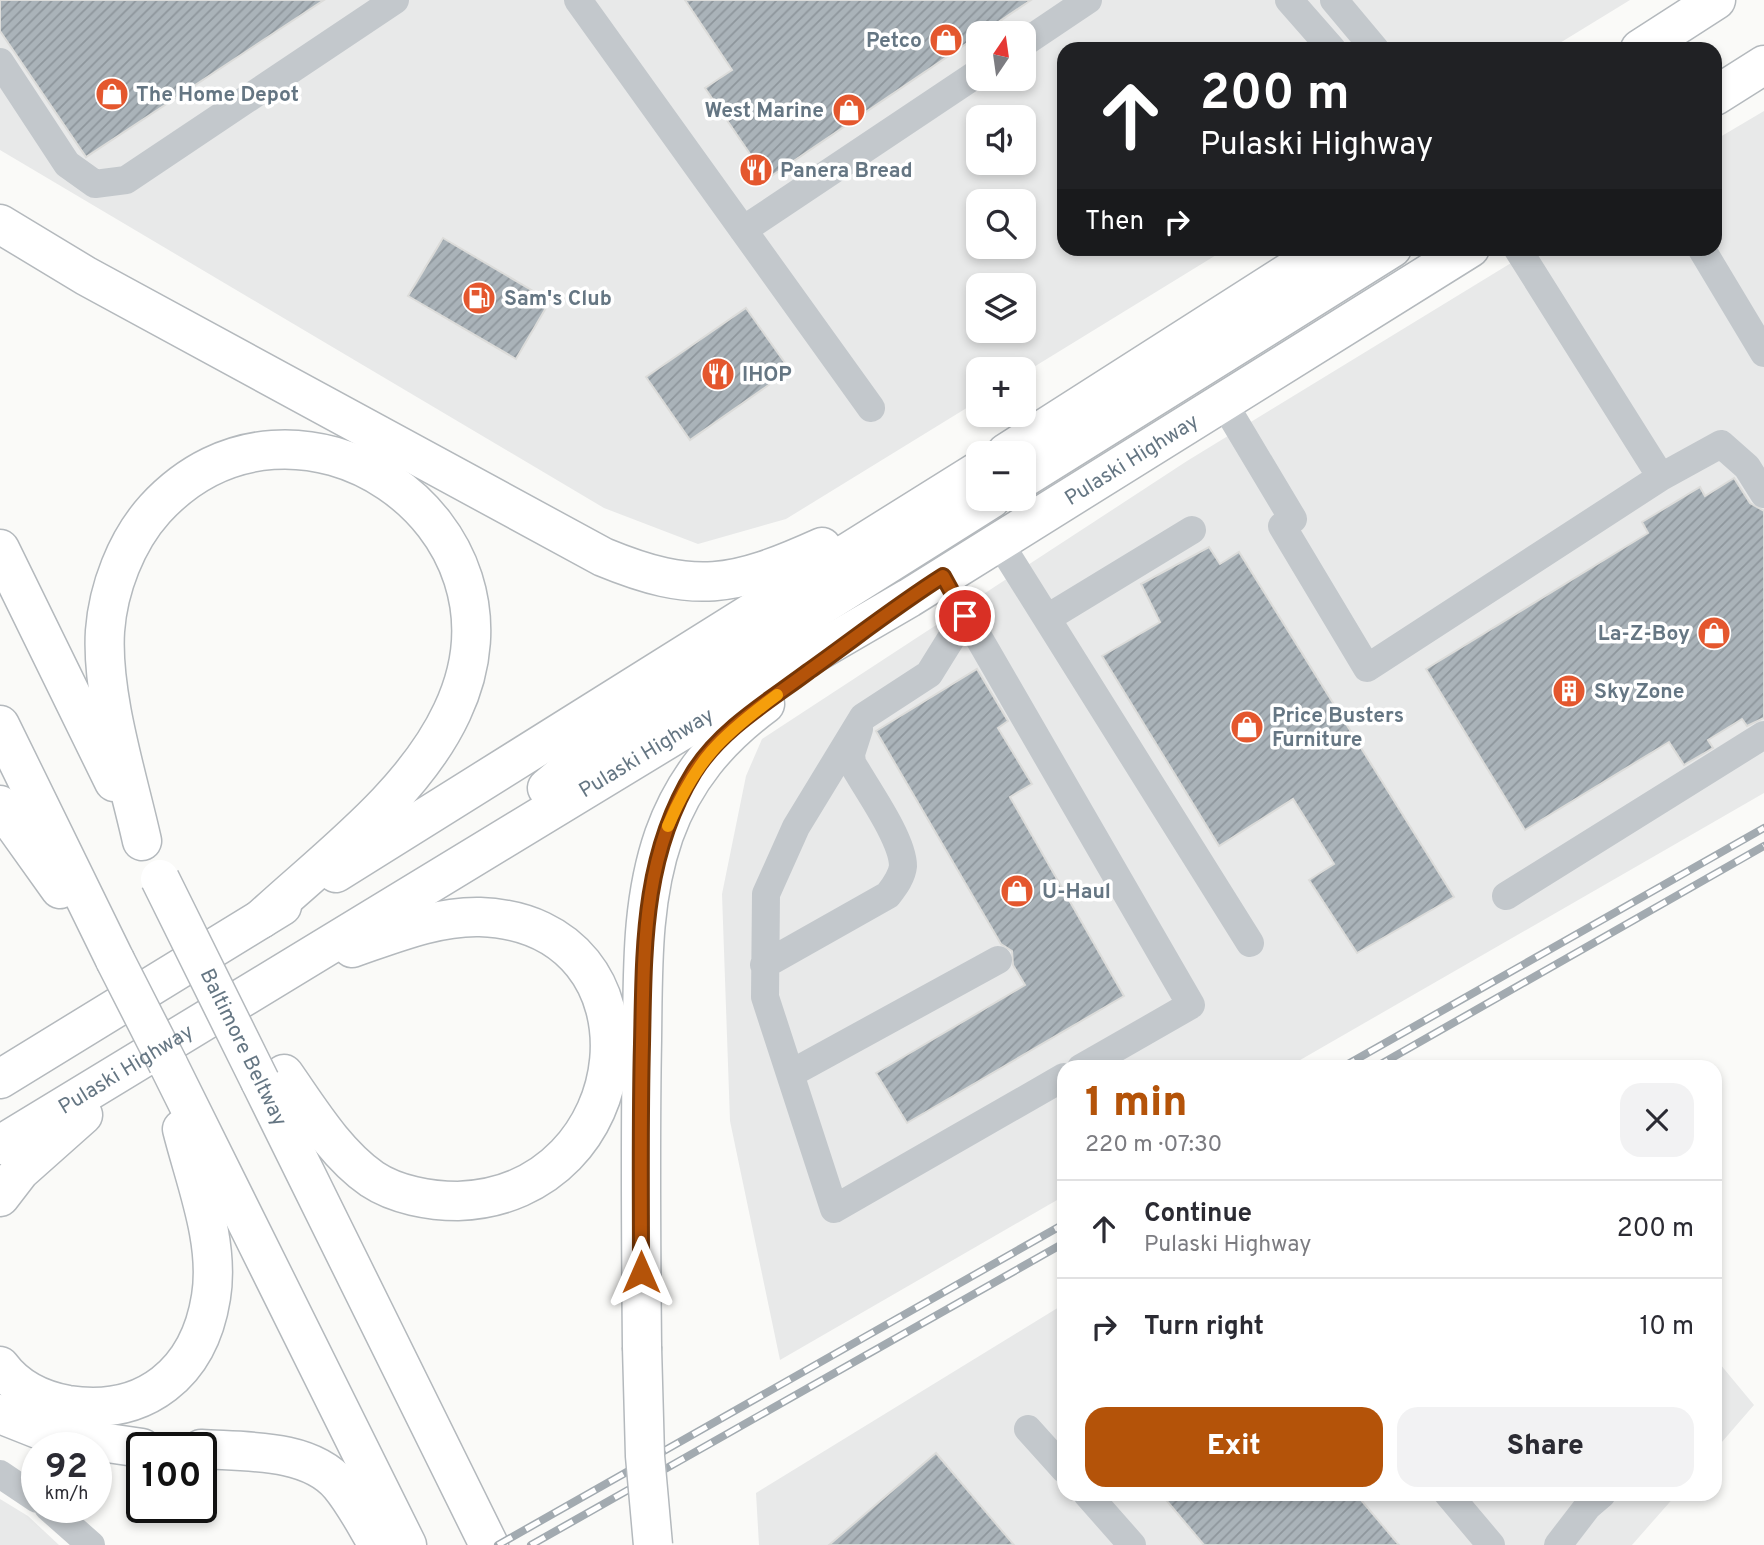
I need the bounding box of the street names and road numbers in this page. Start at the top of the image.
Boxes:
street label: Pulaski Highway [1060,409,1204,513]
street label: Pulaski Highway [574,702,719,805]
street label: Baltimore Beltway [193,964,293,1131]
street label: Pulaski Highway [54,1019,199,1121]

